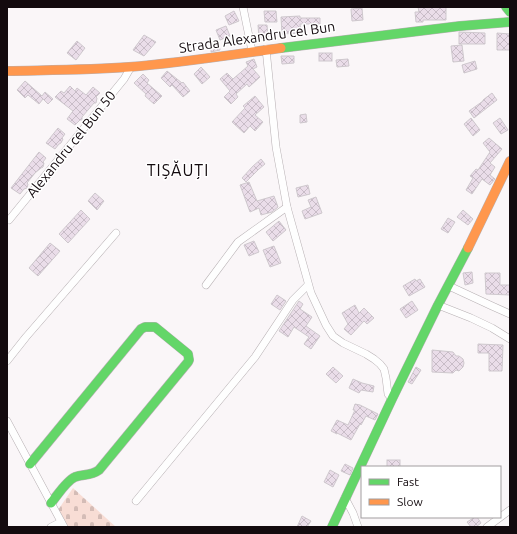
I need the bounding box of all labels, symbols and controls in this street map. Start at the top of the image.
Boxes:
street label: Strada Alexandru cel Bun [178,18,336,56]
street label: Alexandru cel Bun 50 [23,87,119,200]
district label: TIȘĂUȚI [147,160,209,179]
legend [361,466,501,518]
text: Fast [397,475,419,488]
text: Slow [397,495,423,508]

